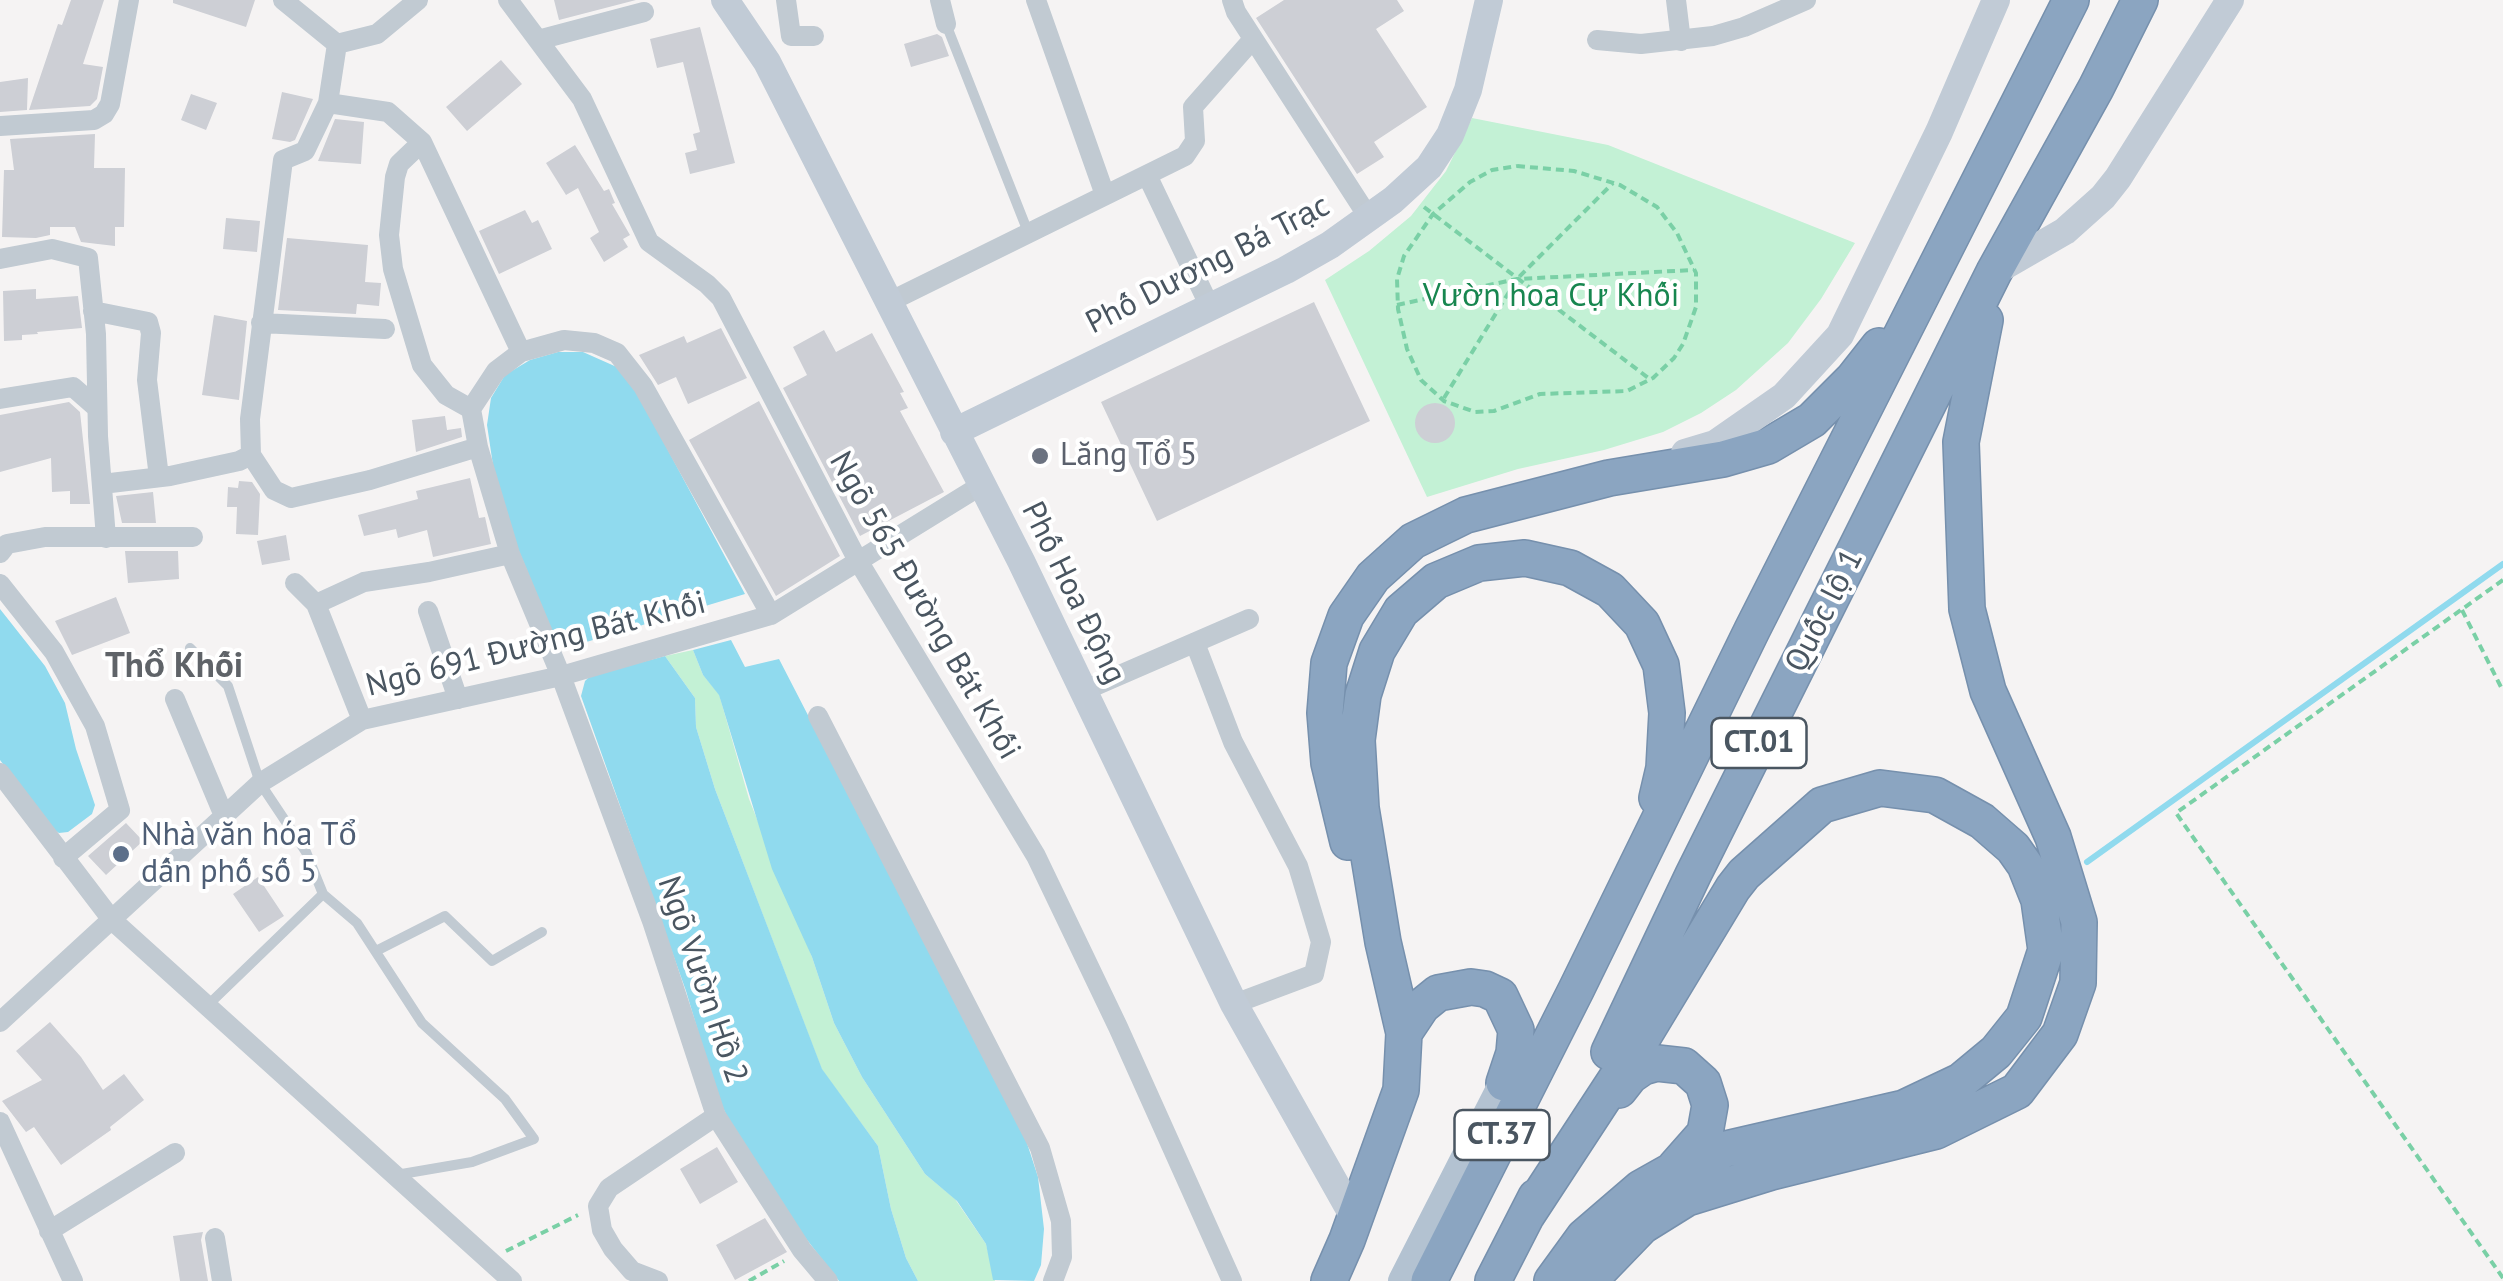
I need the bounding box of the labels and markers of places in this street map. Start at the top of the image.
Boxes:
place label: Lăng Tổ 5 [1060,437,1197,475]
marker: Lăng Tổ 5 [1029,445,1051,467]
place label: Nhà văn hóa Tổ dấn phố số 5 [141,817,356,892]
marker: Nhà văn hóa Tổ dấn phố số 5 [110,843,132,865]

